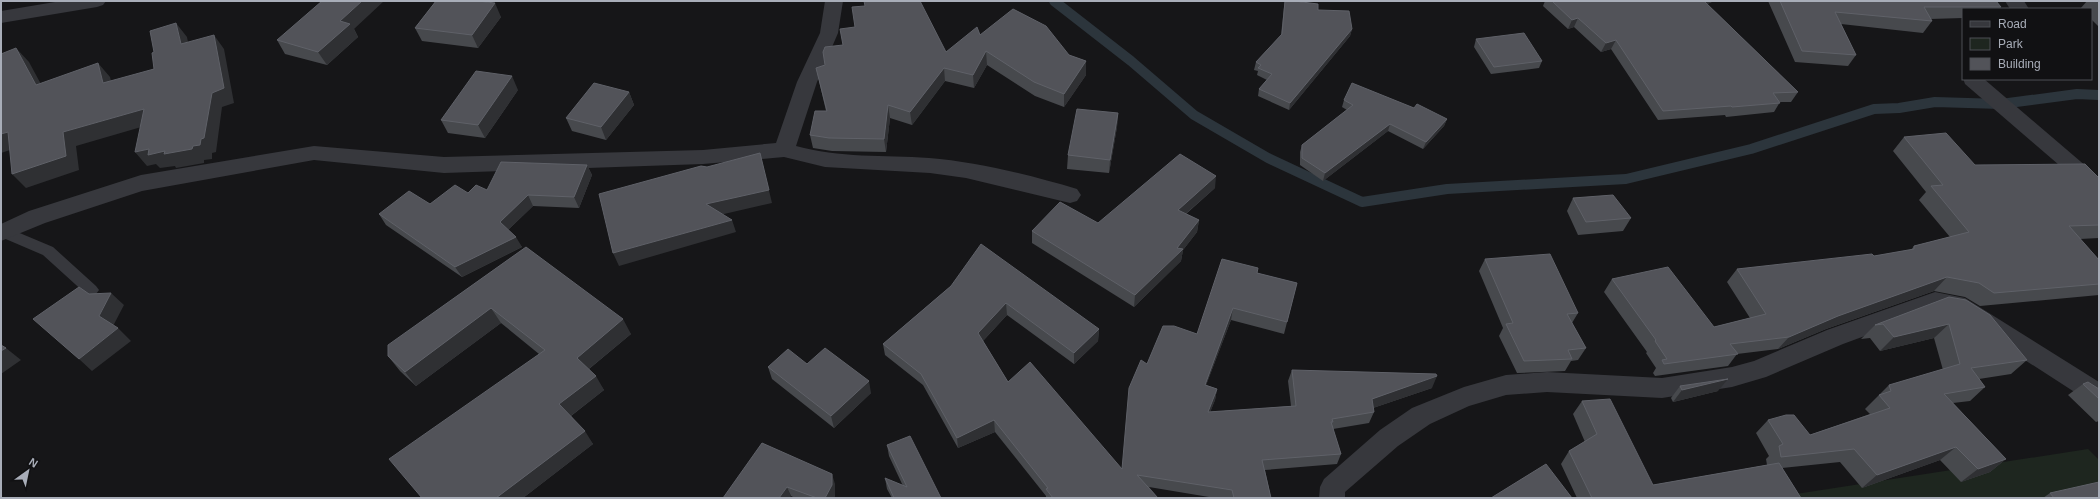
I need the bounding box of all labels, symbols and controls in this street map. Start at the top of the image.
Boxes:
legend [1962,8,2092,80]
text: Road [1998,17,2027,31]
text: Park [1998,37,2024,51]
text: Building [1998,57,2041,71]
north arrow [8,451,48,491]
text: N [27,455,40,470]

